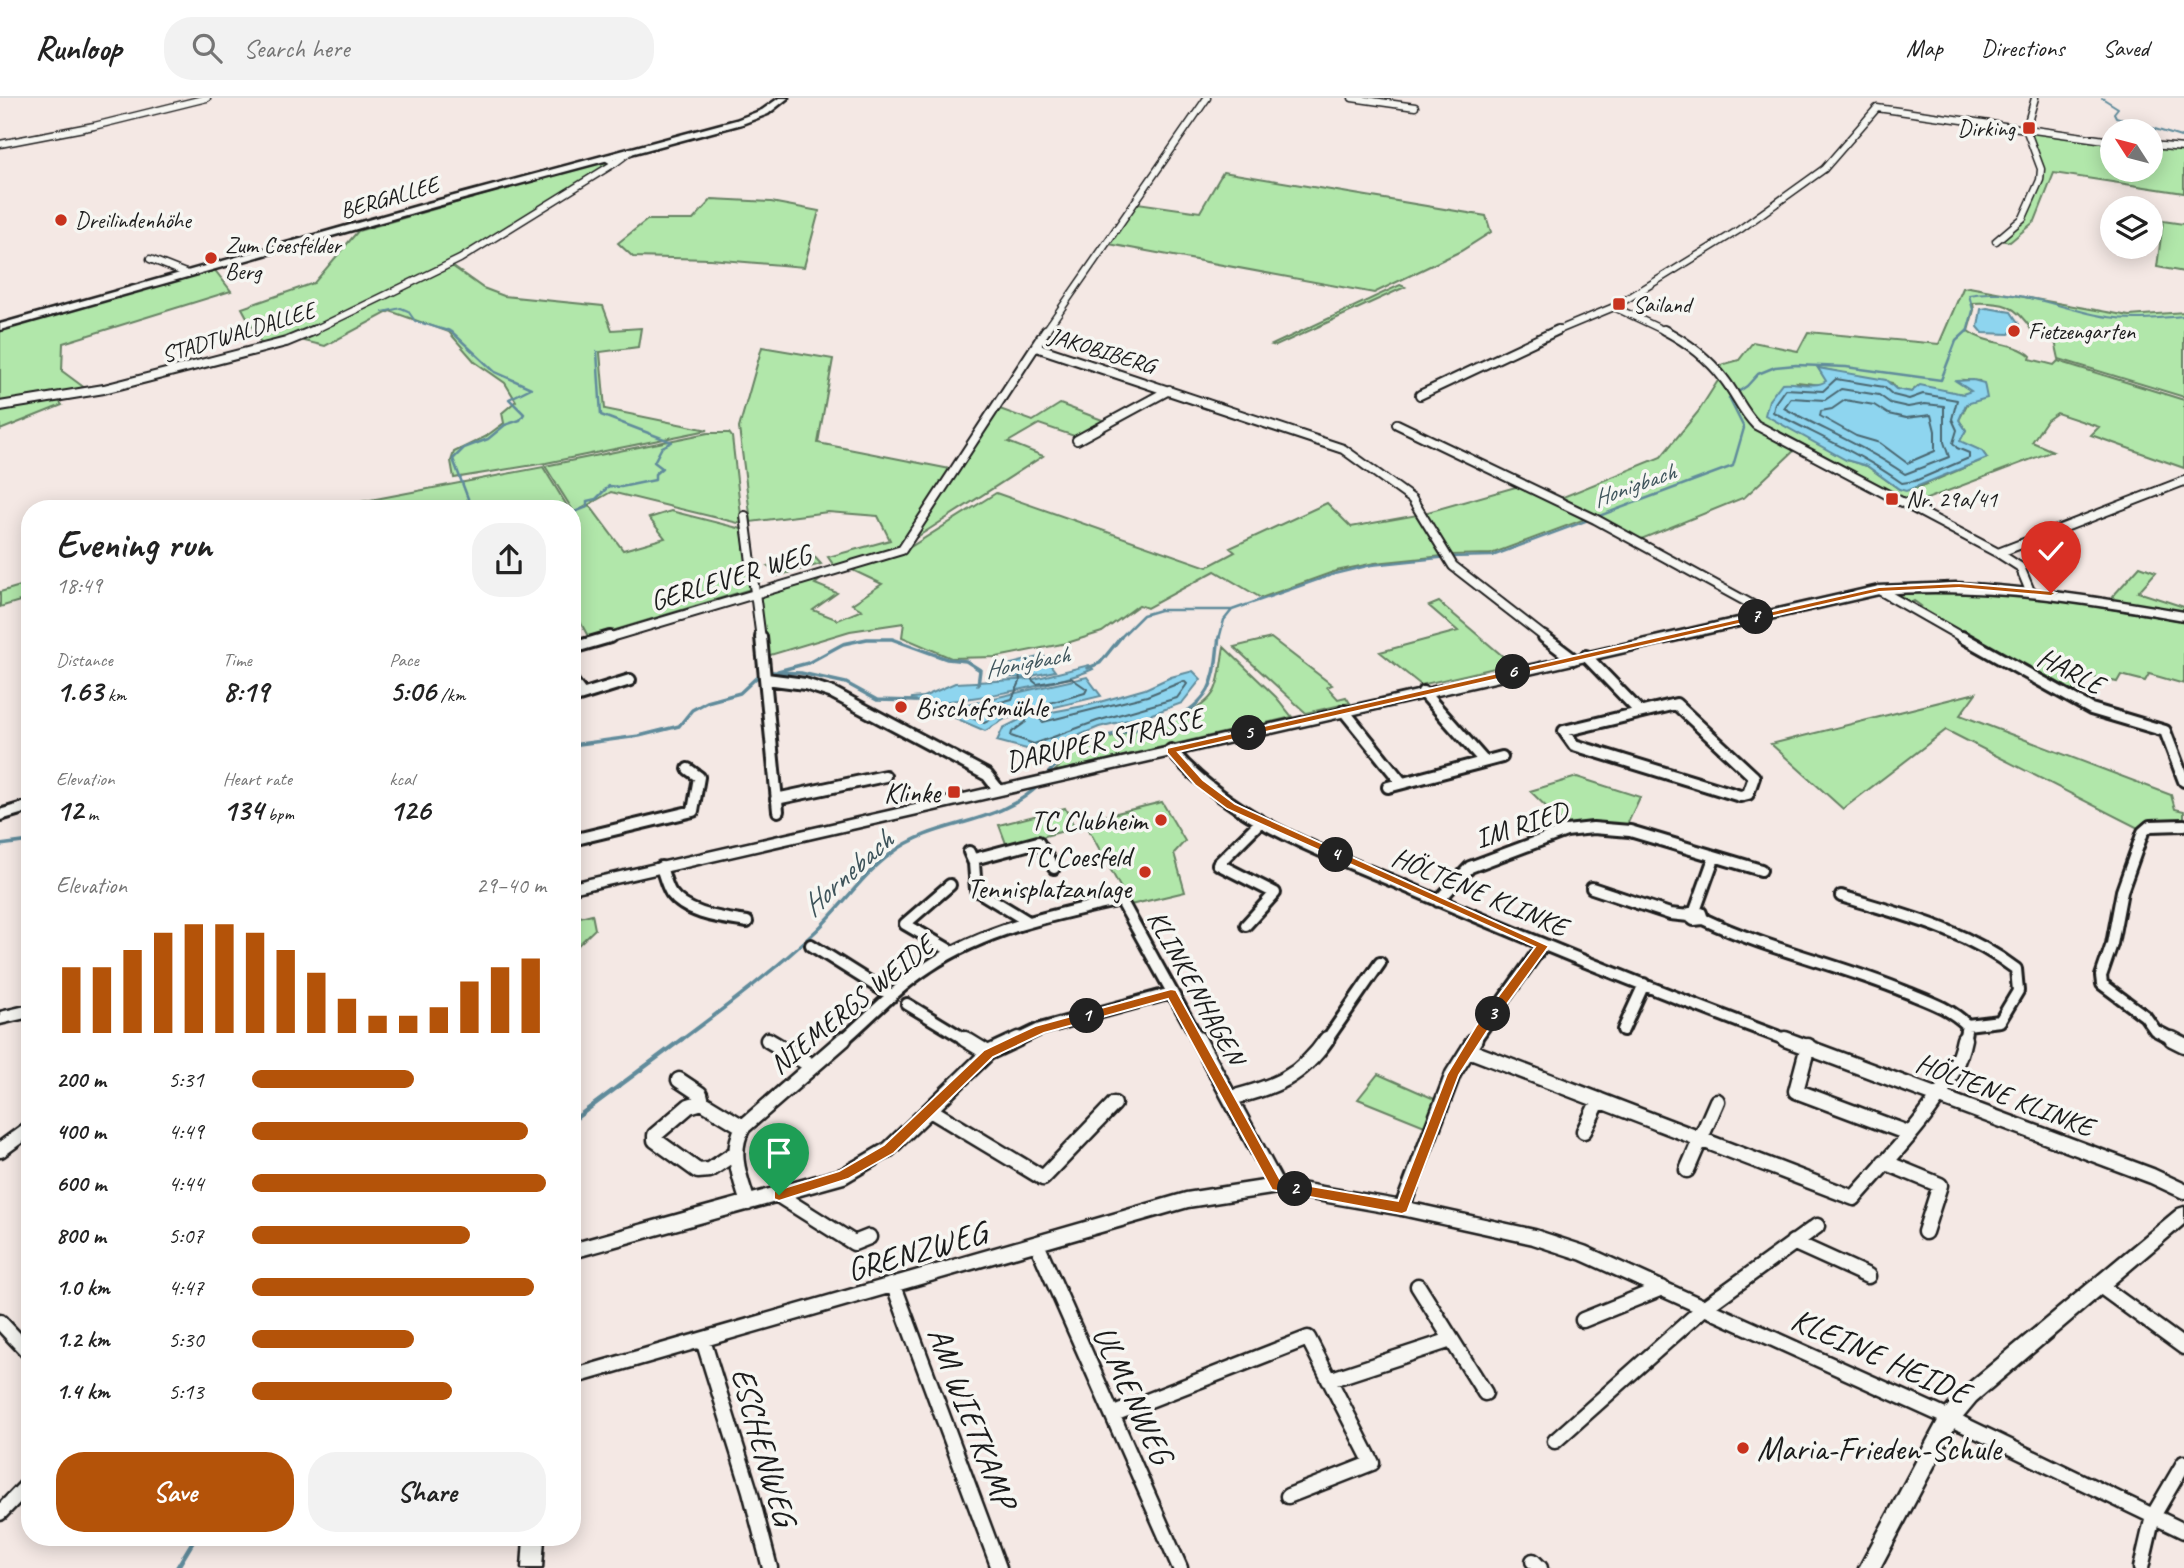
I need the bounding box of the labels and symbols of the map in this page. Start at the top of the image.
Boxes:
place label: Dirking [1958,114,2017,143]
north arrow [2100,119,2163,182]
marker: Dirking [2021,120,2037,136]
street label: BERGALLEE [337,169,444,225]
place label: Dreilindenhöhe [75,206,192,235]
marker: Dreilindenhöhe [53,212,69,228]
place label: Zum Coesfelder Berg [225,231,343,286]
marker: Zum Coesfelder Berg [203,250,219,266]
place label: Sailand [1633,290,1694,319]
street label: STADTWALDALLEE [158,294,321,370]
marker: Sailand [1611,296,1627,312]
place label: Fietzengarten [2028,317,2136,346]
street label: JAKOBIBERG [1044,320,1162,381]
marker: Fietzengarten [2006,323,2022,339]
water label: Honigbach [1589,456,1681,514]
place label: Nr. 29a/41 [1906,485,1999,514]
marker: Nr. 29a/41 [1884,491,1900,507]
pin [2021,521,2081,593]
street label: GERLEVER WEG [646,536,818,618]
pin: 7 [1738,600,1774,634]
water label: Honigbach [982,639,1074,685]
street label: HARLE [2032,639,2113,703]
pin: 6 [1496,654,1530,690]
place label: Bischofsmühle [915,690,1050,725]
marker: Bischofsmühle [893,699,909,715]
street label: DARUPER STRASSE [1002,699,1210,779]
pin: 5 [1232,716,1266,750]
place label: Klinke [884,775,942,810]
marker: Klinke [946,784,962,800]
street label: IM RIED [1470,792,1575,856]
place label: TC Clubheim [1030,803,1149,838]
marker: TC Clubheim [1153,812,1169,828]
water label: Hornebach [793,820,903,924]
pin: 4 [1318,838,1354,872]
place label: TC Coesfeld Tennisplatzanlage [967,839,1135,906]
street label: HÖLTENE KLINKE [1387,839,1576,945]
marker: TC Coesfeld Tennisplatzanlage [1137,864,1153,880]
street label: KLINKENHAGEN [1140,904,1255,1074]
street label: NIEMERGS WEIDE [762,925,944,1081]
pin: 3 [1476,996,1510,1032]
pin: 1 [1070,998,1104,1034]
street label: HÖLTENE KLINKE [1911,1045,2101,1145]
pin [749,1123,809,1195]
pin: 2 [1278,1172,1312,1206]
street label: GRENZWEG [842,1210,995,1291]
street label: KLEINE HEIDE [1785,1298,1980,1415]
street label: ULMENWEG [1083,1319,1185,1473]
street label: AM WIETKAMP [918,1321,1027,1518]
street label: ESCHENWEG [722,1363,808,1534]
place label: Maria-Frieden-Schule [1757,1428,2003,1470]
marker: Maria-Frieden-Schule [1735,1440,1751,1456]

